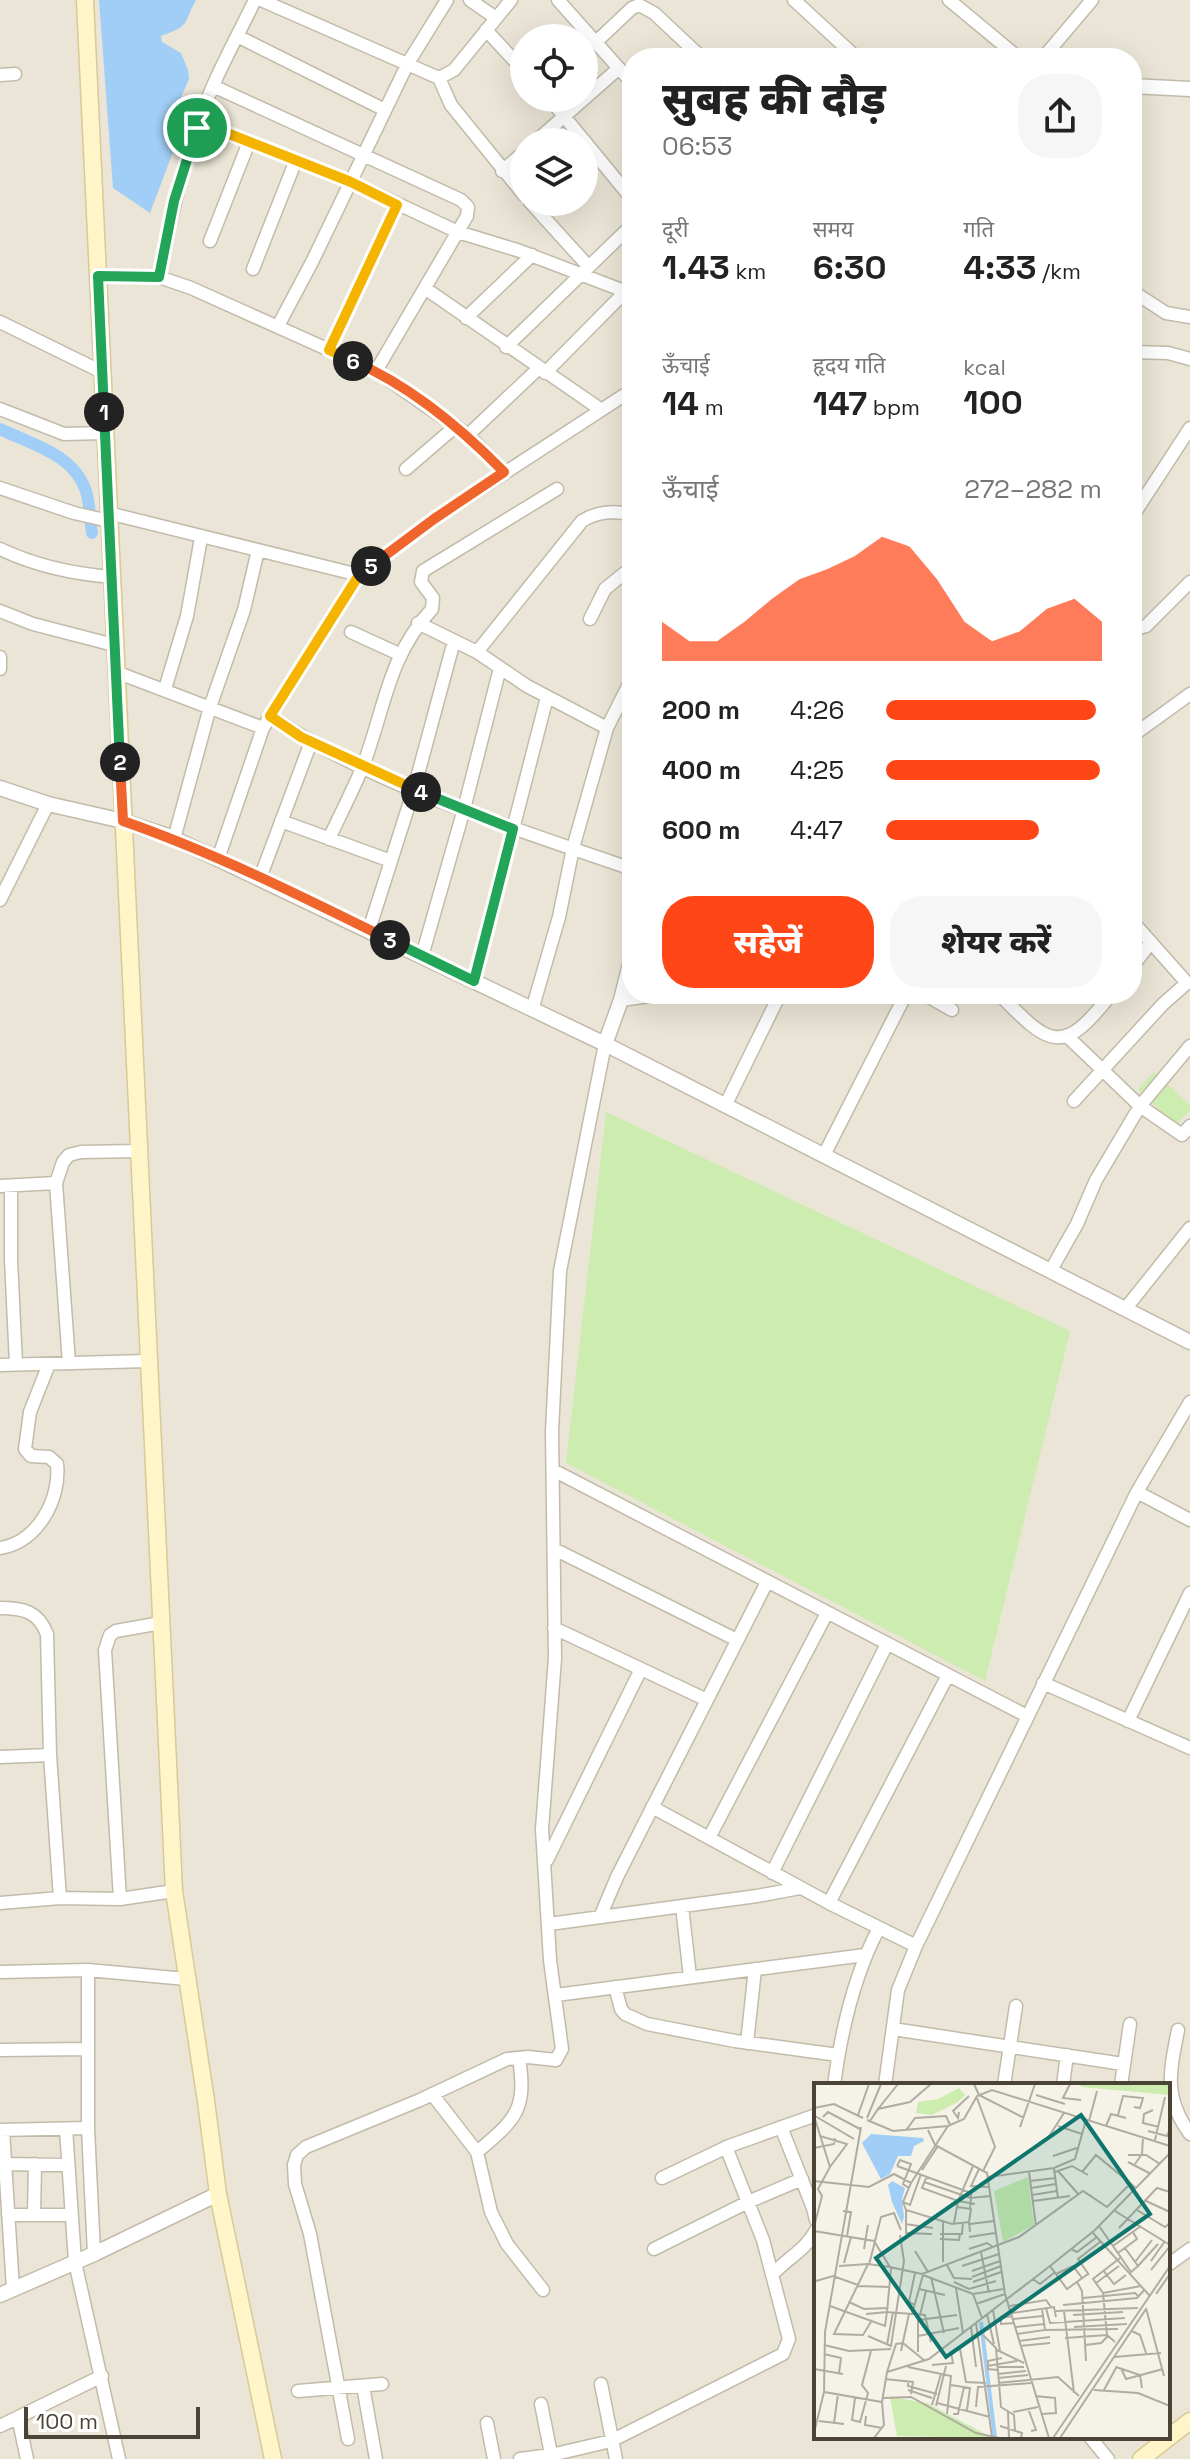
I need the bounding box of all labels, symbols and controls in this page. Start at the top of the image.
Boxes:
map controls [510,24,598,216]
button: locate [510,24,598,112]
text: सुबह की दौड़ [662,71,886,127]
button: share [1018,74,1102,158]
pin [163,94,231,162]
icon: arrive [175,106,219,150]
button: layers [510,128,598,216]
text: 06:53 [662,129,732,163]
text: दूरी [662,215,688,243]
text: समय [813,215,853,243]
text: गति [963,215,994,243]
text: 1.43 [662,246,730,289]
text: 6:30 [813,246,887,289]
text: 4:33 [963,246,1036,289]
text: km [730,257,766,285]
text: /km [1036,257,1081,285]
pin: 6 [333,341,373,381]
text: 6 [346,347,360,375]
text: ऊँचाई [662,351,710,379]
text: हृदय गति [813,351,885,379]
text: kcal [963,353,1006,381]
text: 100 [963,381,1023,424]
text: 14 [662,382,699,425]
text: 147 [813,382,867,425]
pin: 1 [84,392,124,432]
text: m [699,393,724,421]
text: bpm [867,393,920,421]
text: 1 [99,398,109,426]
text: ऊँचाई [662,472,718,506]
text: 272–282 m [964,472,1102,506]
pin: 5 [351,546,391,586]
text: 5 [364,552,378,580]
text: 200 m [662,693,740,727]
text: 4:26 [790,693,844,727]
pin: 2 [100,742,140,782]
text: 2 [113,748,127,776]
text: 400 m [662,753,741,787]
text: 4:25 [790,753,844,787]
pin: 4 [401,772,441,812]
text: 4 [414,778,428,806]
text: 600 m [662,813,741,847]
text: 4:47 [790,813,843,847]
button: सहेजें [662,896,874,988]
button: शेयर करें [890,896,1102,988]
pin: 3 [370,920,410,960]
text: 3 [383,926,397,954]
inset map [814,2083,1170,2439]
scale bar [24,2403,200,2439]
text: 100 m [36,2407,98,2435]

